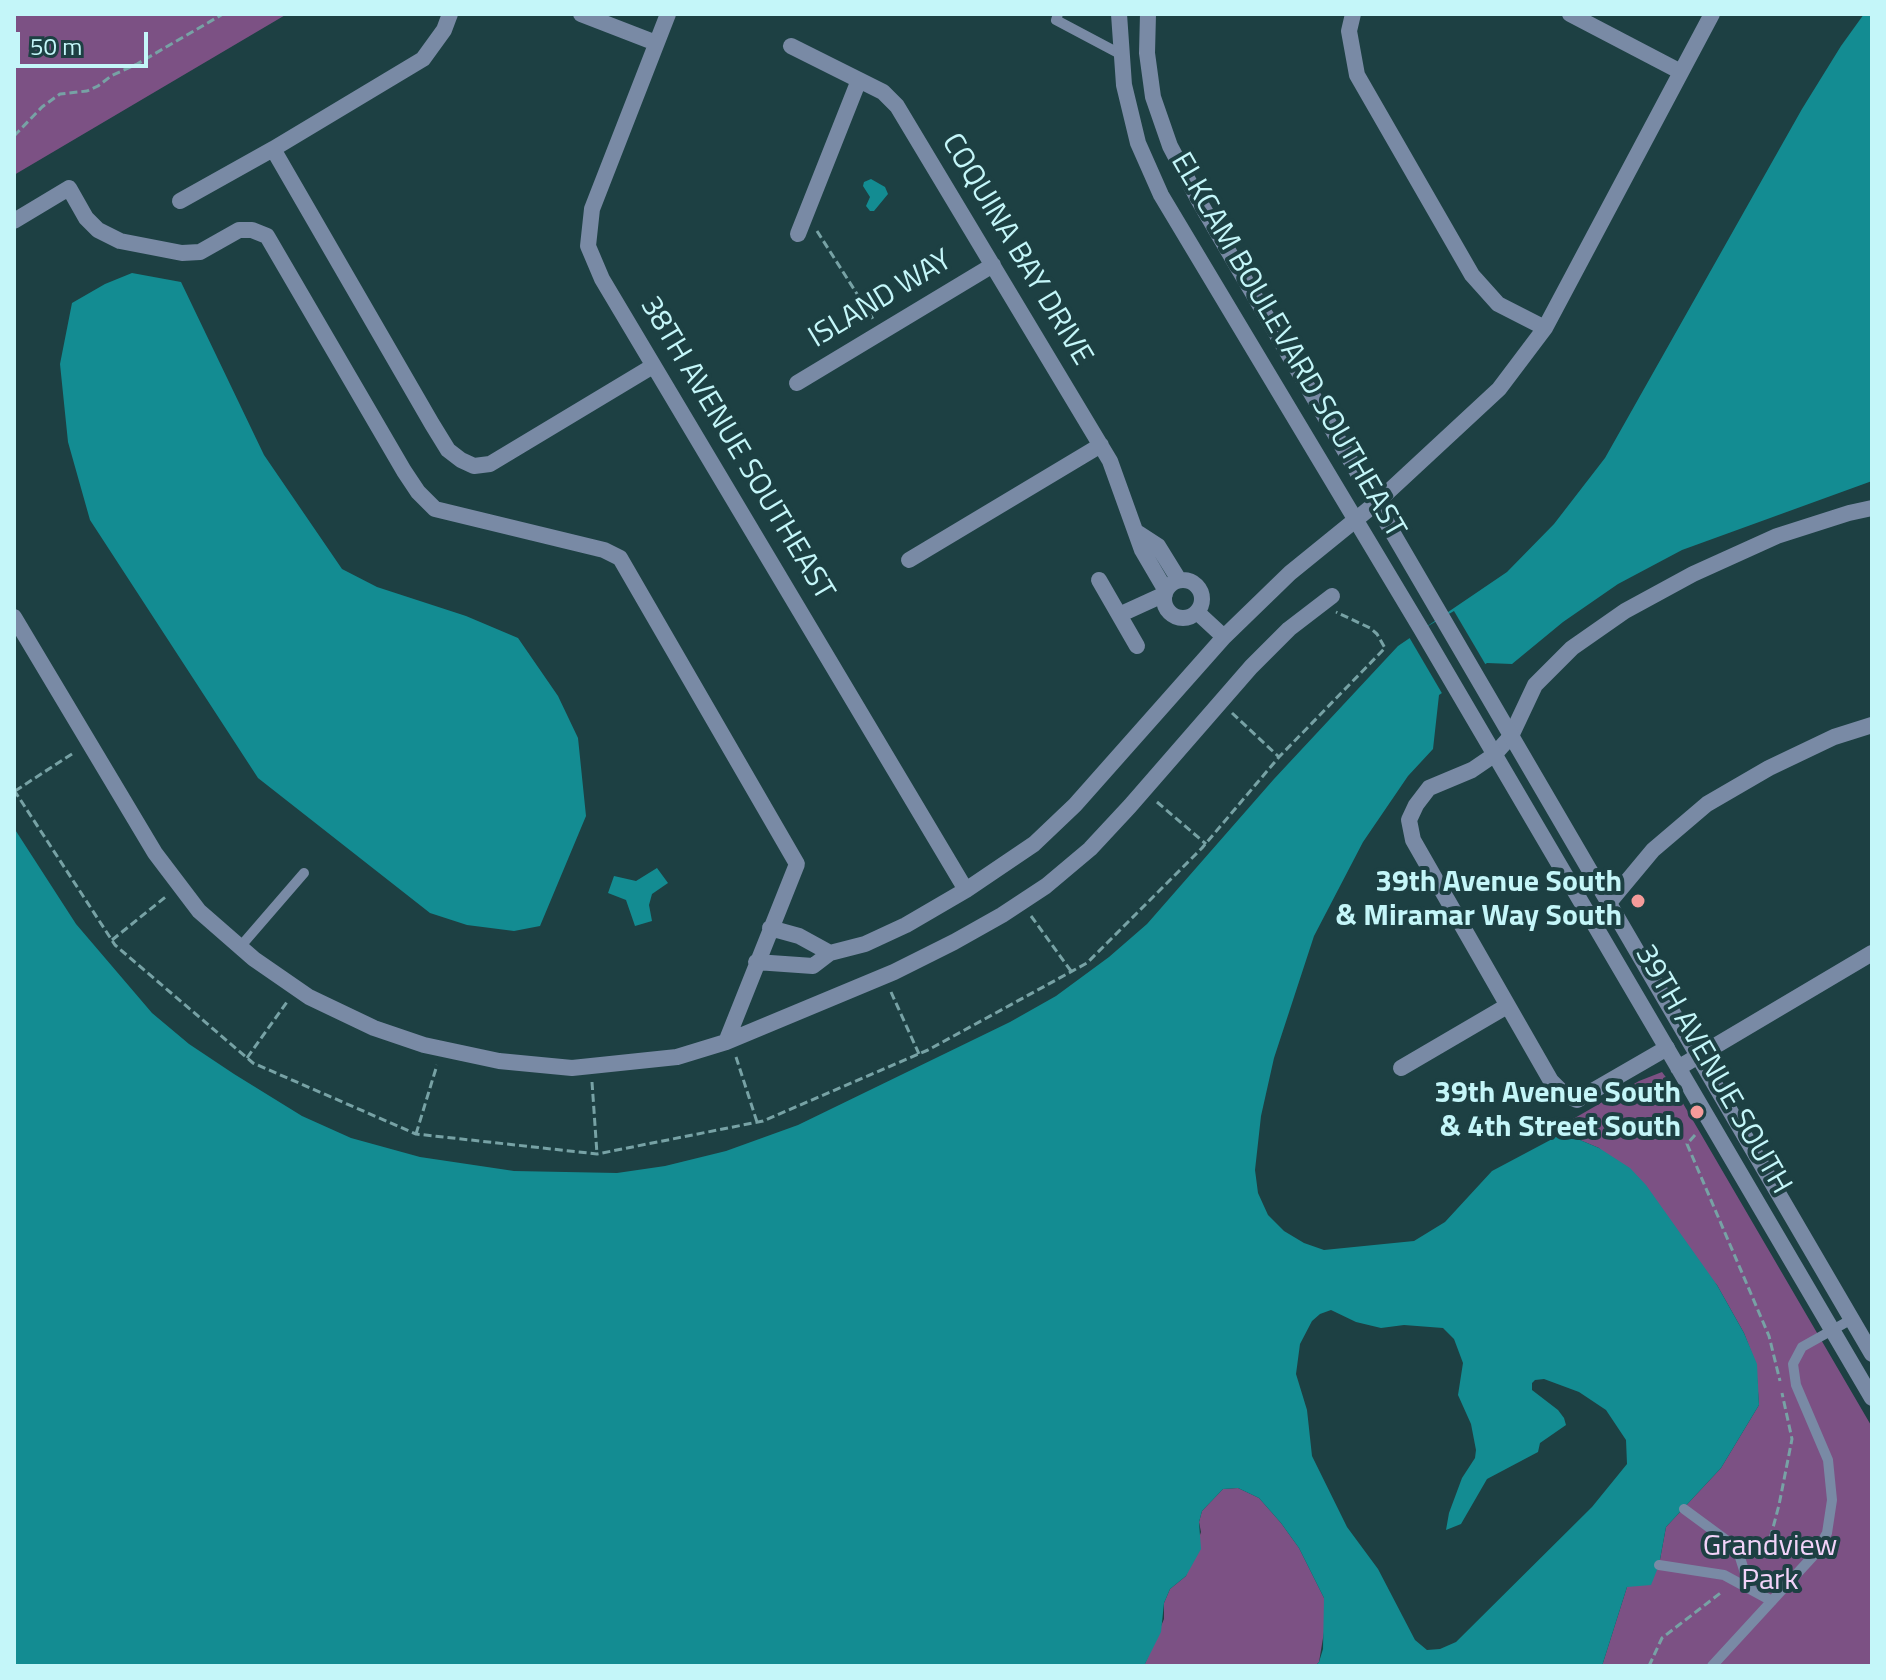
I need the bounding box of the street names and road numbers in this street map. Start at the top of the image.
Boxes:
street label: COQUINA BAY DRIVE [933,128,1099,372]
street label: ELKCAM BOULEVARD SOUTHEAST [1162,147,1412,545]
street label: ISLAND WAY [803,243,959,357]
street label: 38TH AVENUE SOUTHEAST [631,291,841,607]
street label: 39TH AVENUE SOUTH [1626,939,1798,1201]

